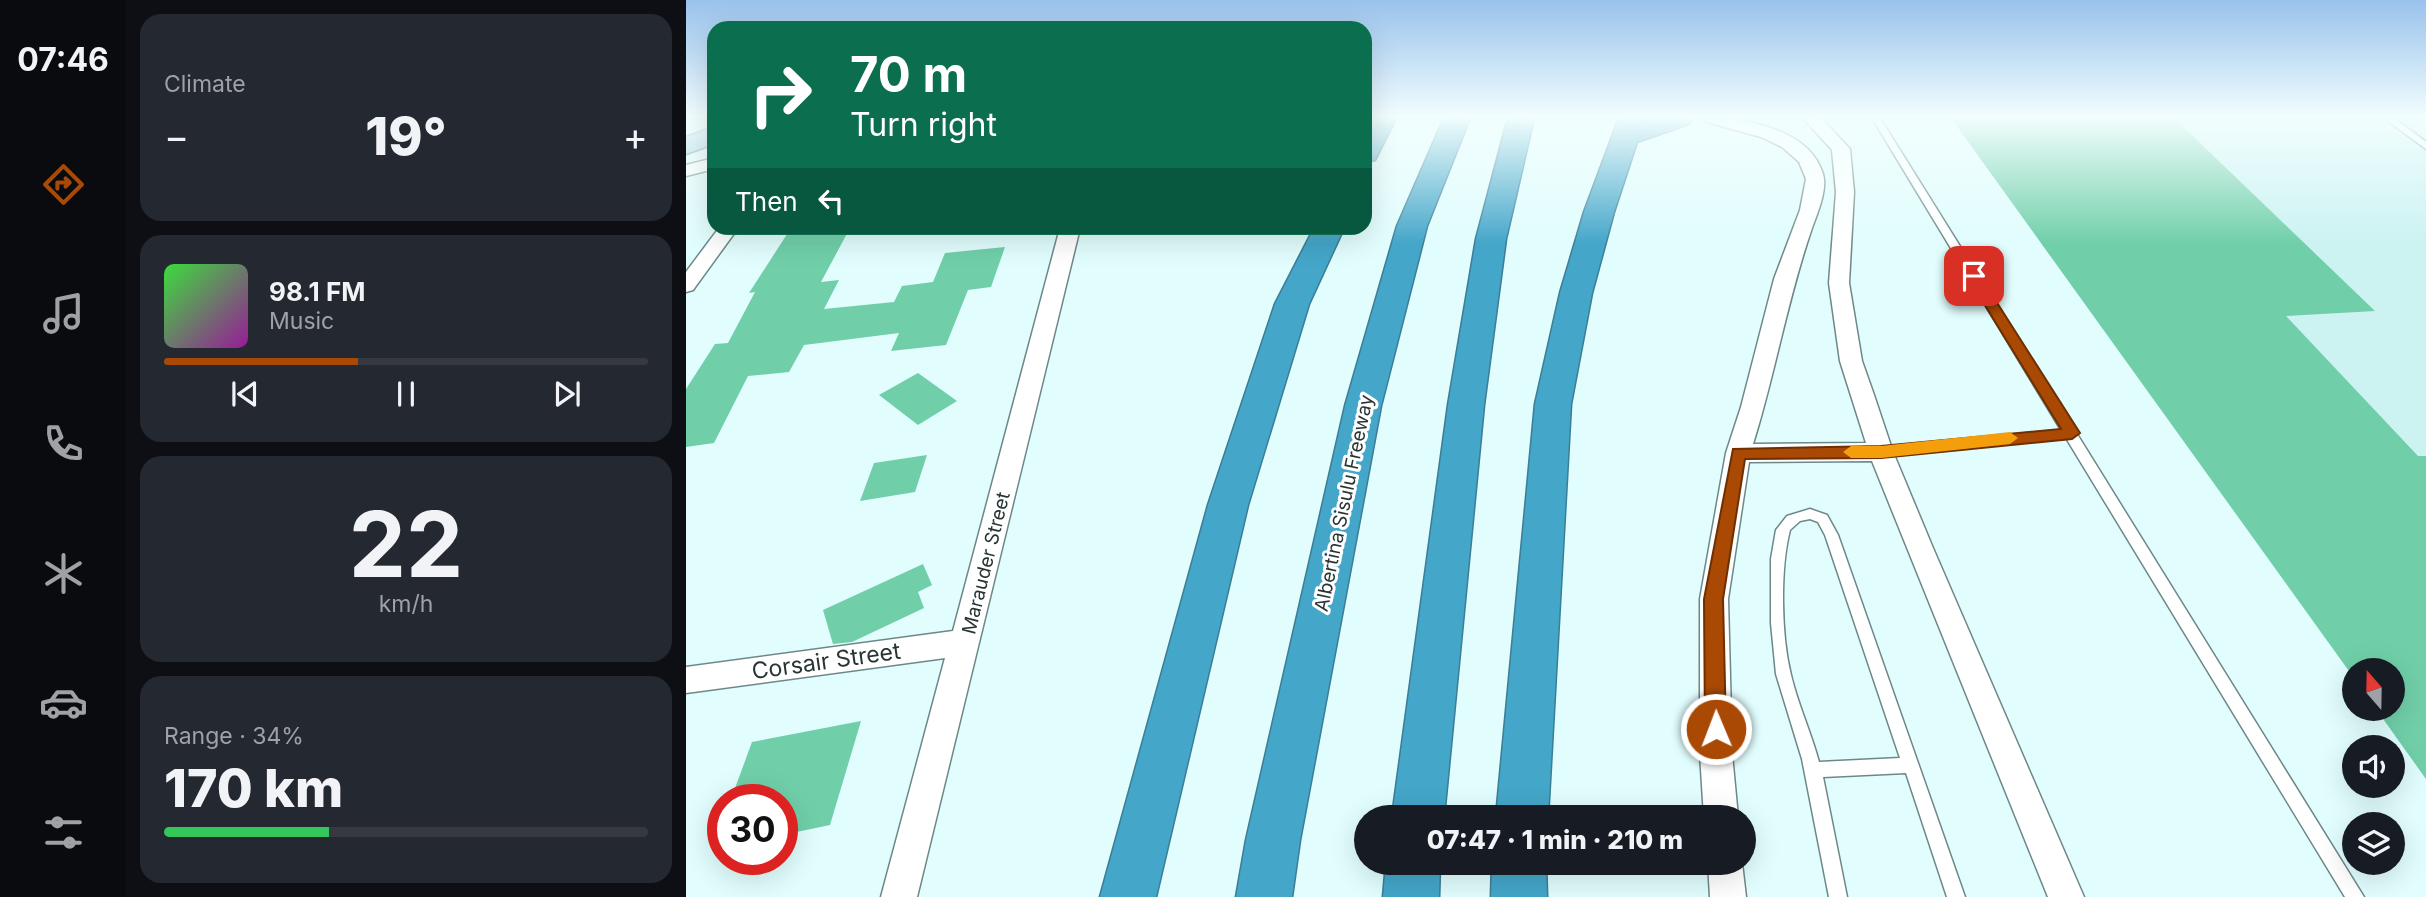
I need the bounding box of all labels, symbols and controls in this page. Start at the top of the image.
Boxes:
text: 07:46 [17,40,109,79]
text: 70 m [850,45,967,104]
icon: right [735,49,826,140]
text: Climate [164,70,246,98]
text: 19° [365,105,447,168]
text: Turn right [850,105,997,144]
text: − [164,113,189,159]
text: + [623,113,648,159]
icon: directions [39,160,88,209]
icon: left [812,182,850,220]
text: Then [735,186,798,217]
pin [1944,246,2004,306]
icon: arrive [1955,257,1993,295]
text: 98.1 FM [269,276,365,307]
icon: music [39,289,88,338]
text: Music [269,307,334,335]
icon: previous [226,375,264,413]
icon: pause [387,375,425,413]
icon: next [548,375,586,413]
street label: Albertina Sisulu Freeway [1310,392,1378,614]
icon: phone [39,419,88,468]
text: 22 [349,489,463,599]
street label: Marauder Street [957,490,1015,636]
icon: climate [39,549,88,598]
text: km/h [379,590,433,618]
street label: Corsair Street [750,637,903,685]
north arrow [2342,658,2404,721]
map controls [2342,658,2405,875]
icon: car [39,678,88,727]
position arrow [1679,692,1753,766]
text: Range · 34% [164,722,304,750]
button: sound [2342,735,2405,798]
text: 170 km [164,757,343,820]
speed limit sign: 30 [707,784,798,875]
icon: filters [39,808,88,857]
button: layers [2342,812,2405,875]
text: 07:47 · 1 min · 210 m [1427,824,1683,855]

